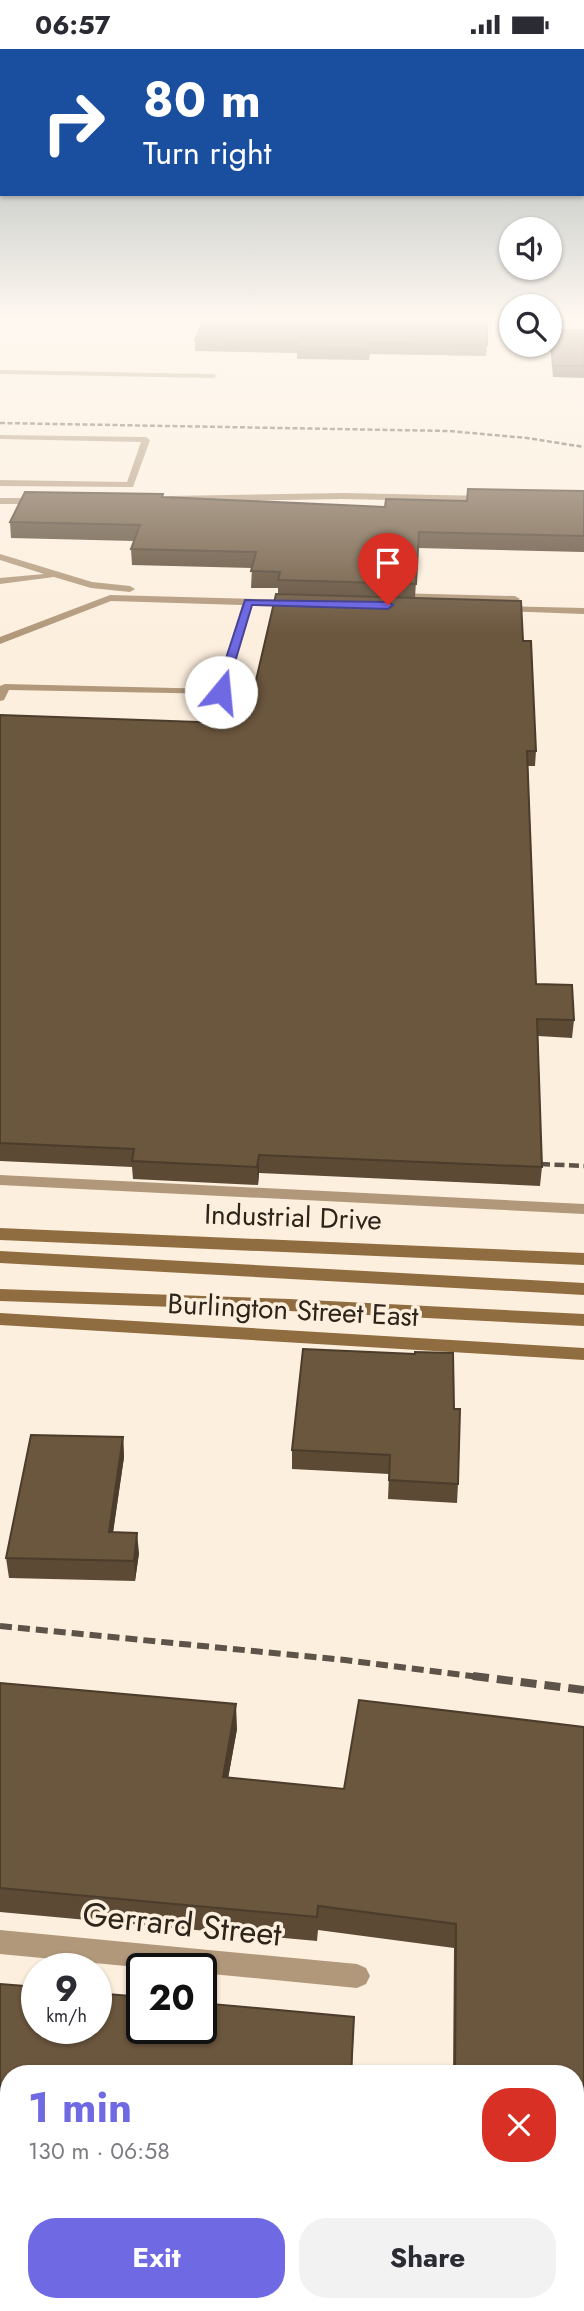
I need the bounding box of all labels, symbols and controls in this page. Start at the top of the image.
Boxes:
text: 06:57 [35,6,110,44]
text: 80 m [143,65,261,135]
icon: right [28,77,119,168]
text: Turn right [143,130,272,176]
map controls [499,217,562,357]
button: sound [499,217,562,280]
button: search [499,294,562,357]
pin [358,533,418,605]
icon: arrive [369,544,407,582]
position arrow [184,655,258,729]
street label: Industrial Drive [204,1193,382,1241]
street label: Burlington Street East [166,1283,420,1337]
street label: Gerrard Street [80,1890,284,1958]
speed limit sign: 20 [126,1953,217,2044]
text: 9 [55,1964,78,2014]
text: km/h [46,2003,87,2029]
text: 1 min [28,2077,132,2138]
button: close [482,2088,556,2162]
text: 130 m · 06:58 [28,2134,170,2168]
button: Exit [28,2218,285,2298]
button: Share [299,2218,556,2298]

